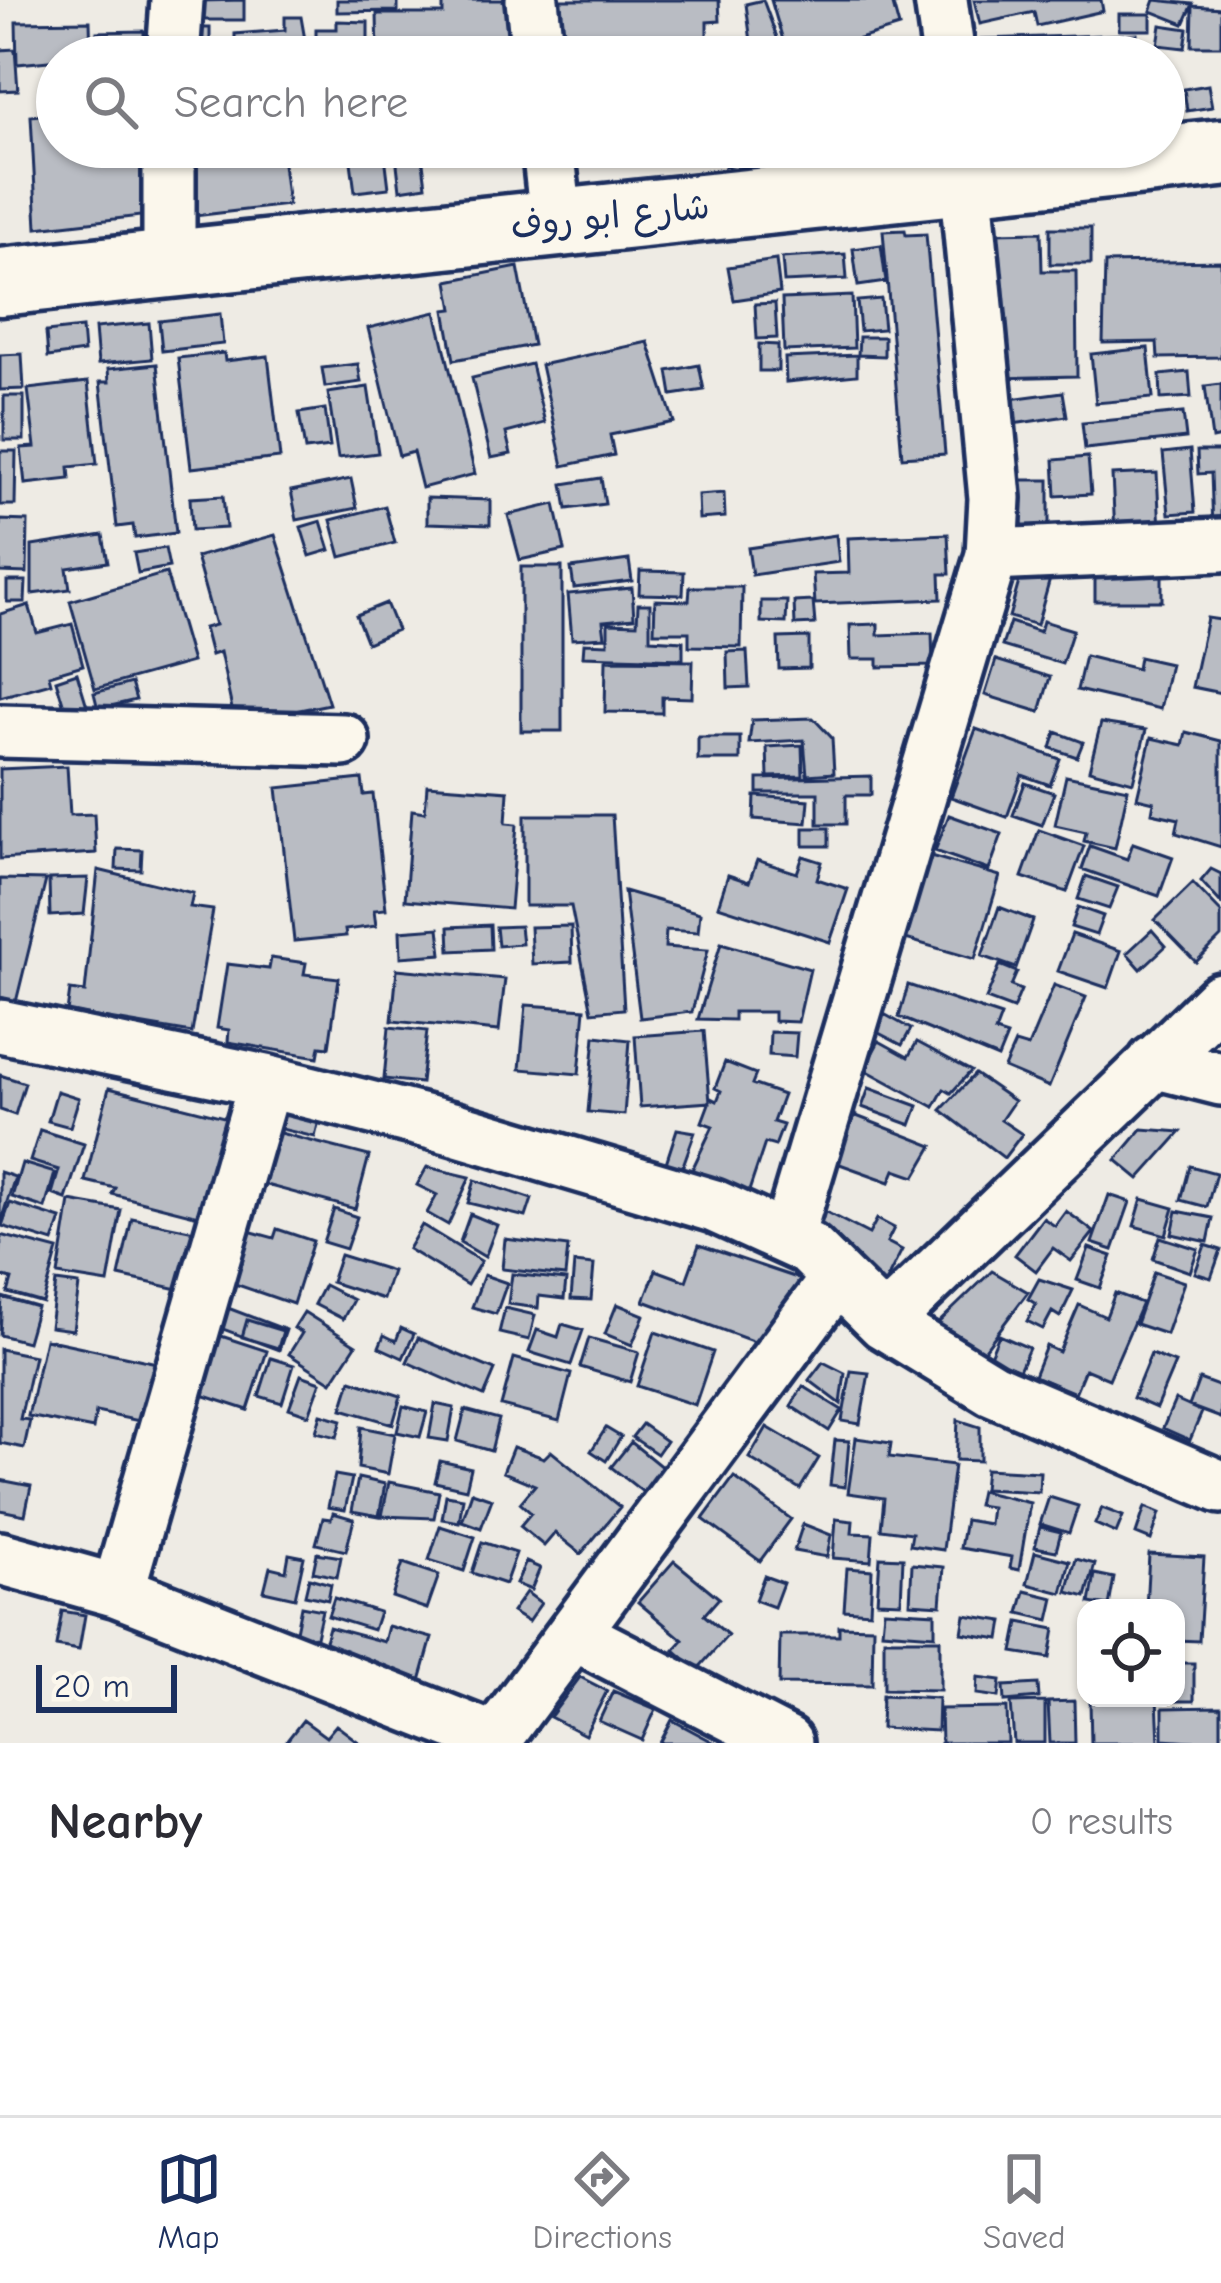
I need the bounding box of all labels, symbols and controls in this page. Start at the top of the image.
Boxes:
search box [36,36,1185,168]
icon: search [78,69,144,135]
text: Search here [174,76,408,128]
street label: شارع ابو روف [509,186,712,251]
map controls [1077,1599,1185,1707]
button: locate [1077,1599,1185,1707]
scale bar [36,1659,177,1712]
text: 20 m [54,1667,130,1705]
text: Nearby [48,1792,202,1851]
text: 0 results [1030,1799,1173,1844]
tab: Map [156,2146,222,2256]
tab: Directions [533,2146,672,2256]
tab: Saved [983,2146,1065,2256]

